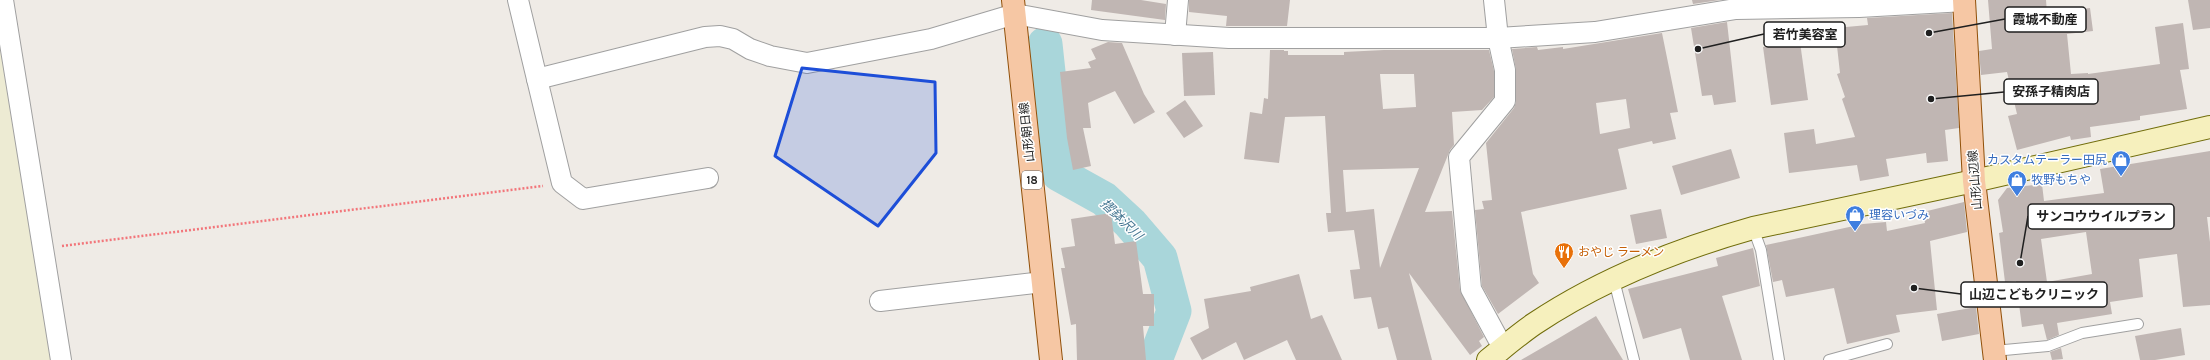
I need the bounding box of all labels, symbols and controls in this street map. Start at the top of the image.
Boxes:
callout: 霞城不動産 [2005,7,2086,32]
text: 霞城不動産 [2012,12,2078,27]
callout: 若竹美容室 [1764,22,1845,47]
text: 若竹美容室 [1772,27,1838,42]
callout: 安孫子精肉店 [2004,79,2098,104]
text: 安孫子精肉店 [2012,84,2090,99]
street label: 山形朝日線 [1017,101,1037,163]
street label: 山形山辺線 [1965,149,1985,211]
shop icon: カスタムテーラー田尻 [2110,149,2132,177]
place label: カスタムテーラー田尻 [1987,153,2107,167]
shop icon: 牧野もちや [2006,169,2028,197]
road number: 18 [1022,171,1042,189]
place label: 牧野もちや [2031,173,2091,187]
water label: 摺鉢沢川 [1098,196,1147,244]
shop icon: 理容いづみ [1844,204,1866,232]
callout: サンコウウイルプラン [2028,204,2174,229]
place label: 理容いづみ [1869,208,1929,222]
text: サンコウウイルプラン [2036,209,2166,224]
restaurant icon: おやじ ラーメン [1553,241,1575,269]
place label: おやじ ラーメン [1578,245,1664,259]
callout: 山辺こどもクリニック [1961,282,2107,307]
text: 山辺こどもクリニック [1969,287,2099,302]

